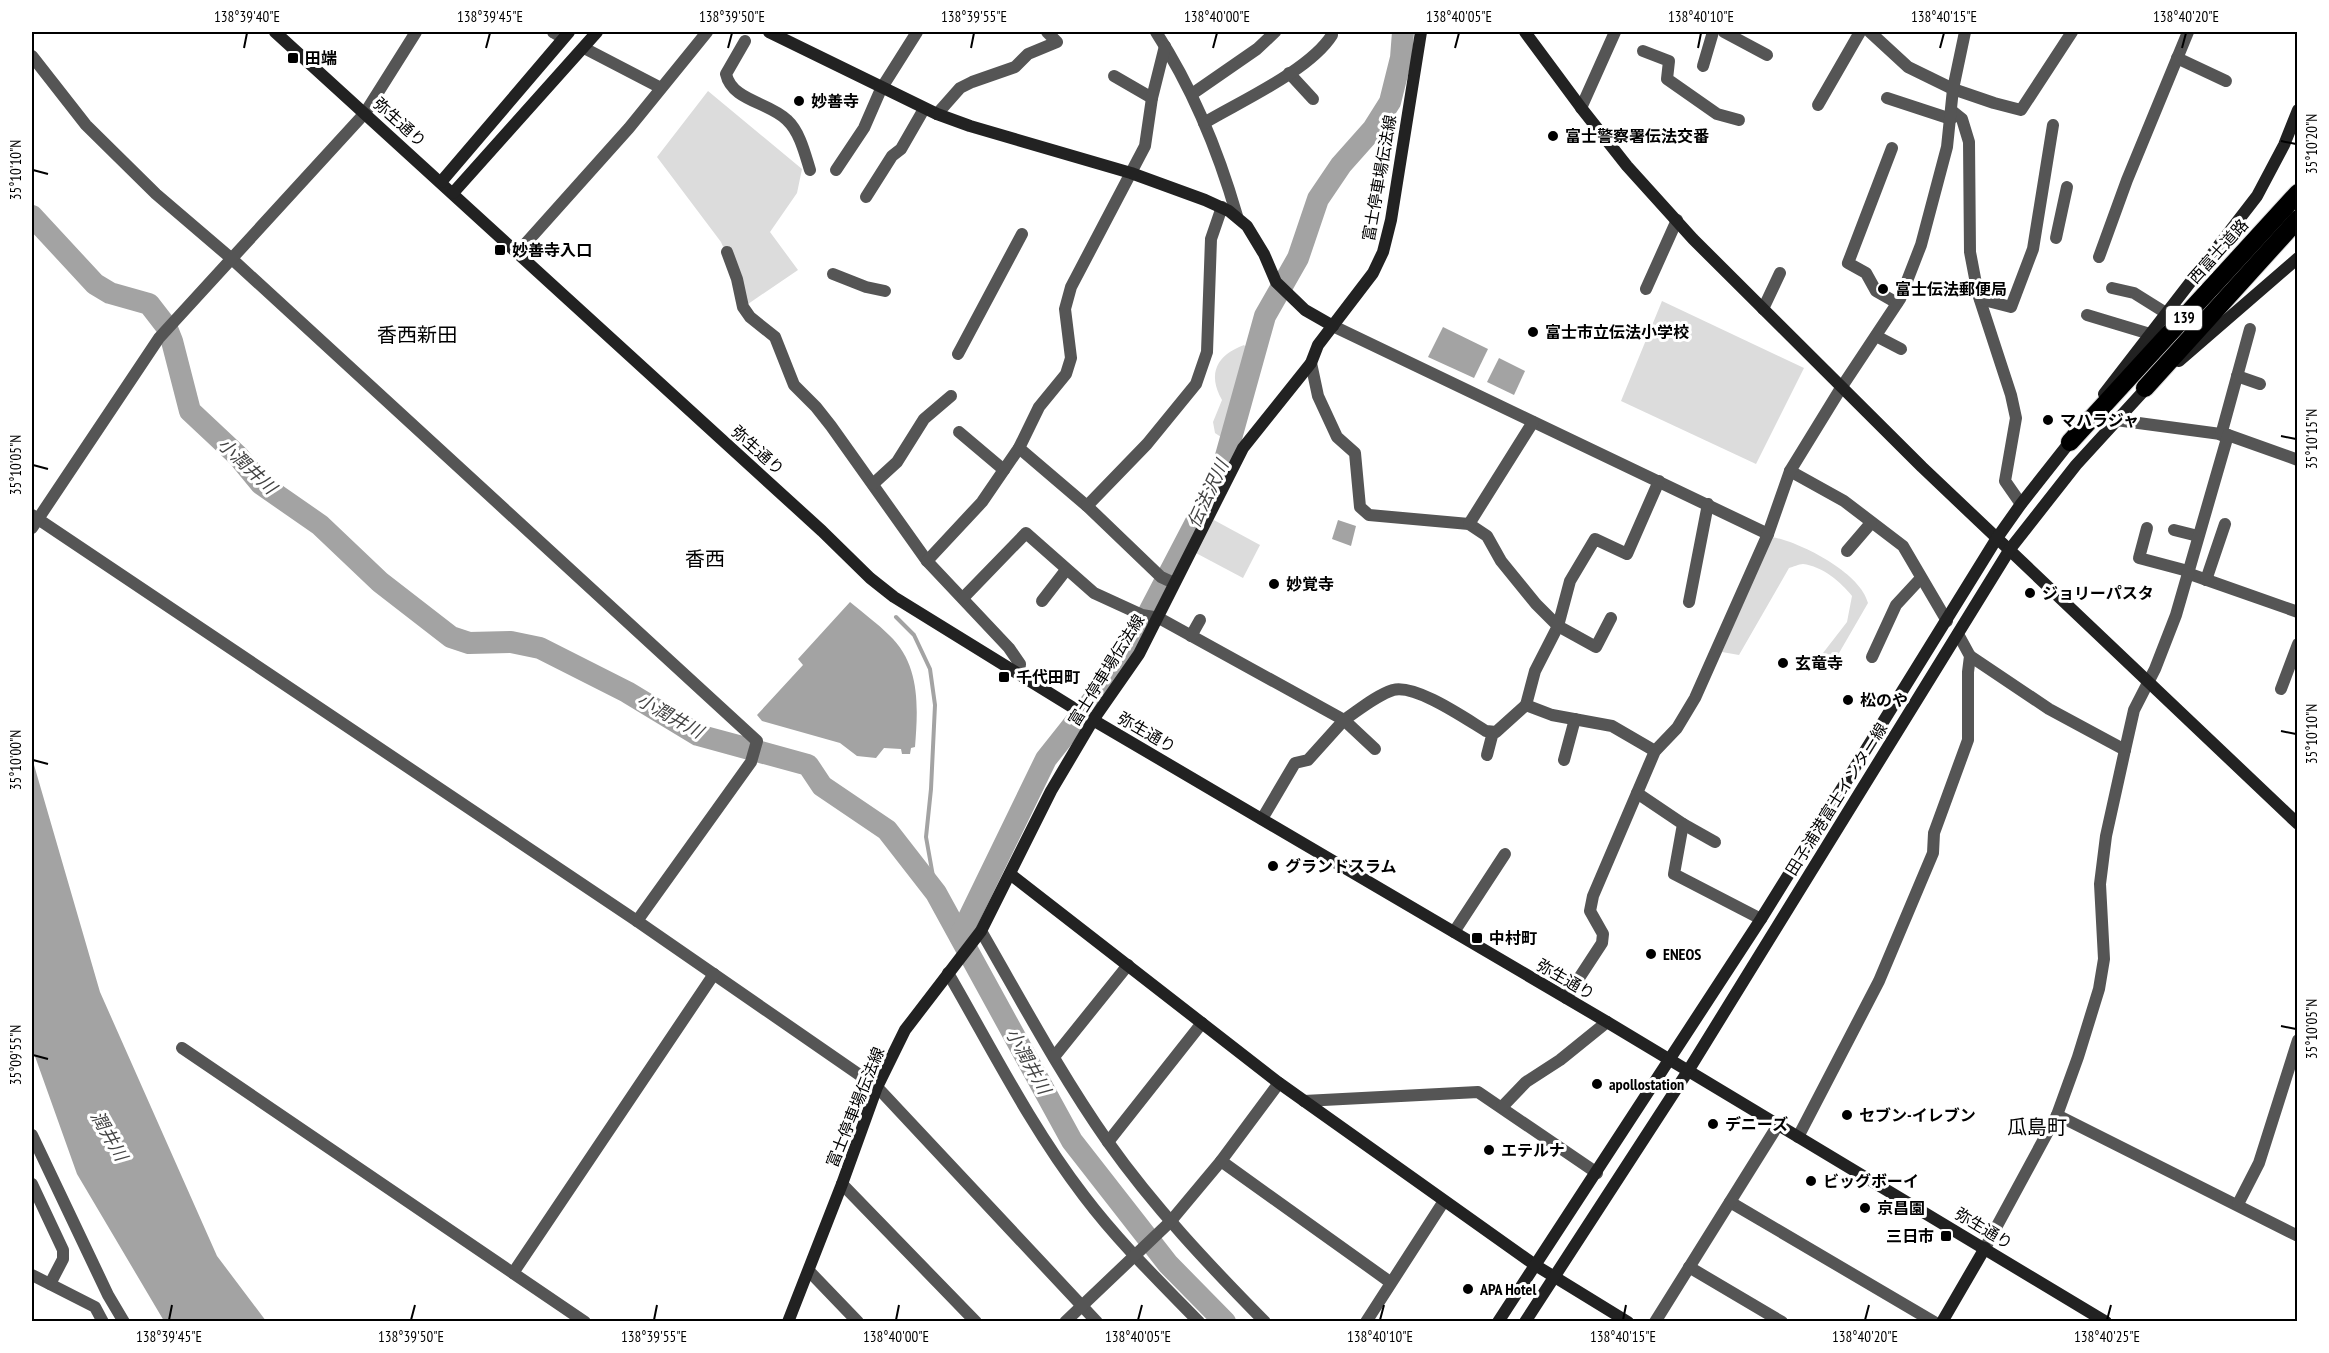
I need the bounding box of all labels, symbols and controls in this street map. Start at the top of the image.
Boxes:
text: 138°39'40"E [214,7,280,26]
text: 138°39'45"E [457,7,523,26]
text: 138°39'50"E [699,7,765,26]
text: 138°39'55"E [941,7,1007,26]
text: 138°40'00"E [1184,7,1250,26]
text: 138°40'05"E [1426,7,1492,26]
text: 138°40'10"E [1668,7,1734,26]
text: 138°40'15"E [1911,7,1977,26]
text: 138°40'20"E [2153,7,2219,26]
place label: 田端 [305,48,337,68]
marker: 田端 [286,51,300,65]
place label: 妙善寺 [811,91,859,111]
street label: 弥生通り [370,93,430,151]
marker: 妙善寺 [792,94,806,108]
street label: 富士停車場伝法線 [1358,113,1400,243]
text: 35°10'20"N [2302,114,2321,174]
place label: 富士警察署伝法交番 [1565,126,1709,146]
marker: 富士警察署伝法交番 [1546,129,1560,143]
text: 35°10'10"N [6,140,25,200]
street label: 西富士道路 [2184,215,2252,287]
place label: 妙善寺入口 [512,240,592,260]
marker: 妙善寺入口 [493,243,507,257]
place label: 富士伝法郵便局 [1895,279,2007,299]
marker: 富士伝法郵便局 [1876,282,1890,296]
road number: 139 [2166,306,2202,330]
district label: 香西新田 [377,322,457,348]
place label: 富士市立伝法小学校 [1545,322,1689,342]
marker: 富士市立伝法小学校 [1526,325,1540,339]
text: 35°10'15"N [2302,409,2321,469]
place label: マハラジャ [2060,410,2139,430]
marker: マハラジャ [2041,413,2055,427]
street label: 弥生通り [728,421,788,479]
water label: 小潤井川 [213,433,283,500]
text: 35°10'05"N [6,435,25,495]
water label: 伝法沢川 [1182,454,1234,531]
district label: 香西 [685,546,725,572]
place label: 妙覚寺 [1286,574,1334,594]
marker: 妙覚寺 [1267,577,1281,591]
place label: ジョリーパスタ [2042,583,2154,603]
marker: ジョリーパスタ [2023,586,2037,600]
street label: 富士停車場伝法線 [1064,610,1148,730]
place label: 玄竜寺 [1795,653,1843,673]
marker: 玄竜寺 [1776,656,1790,670]
place label: 千代田町 [1016,667,1080,687]
marker: 千代田町 [997,670,1011,684]
water label: 小潤井川 [633,688,709,744]
place label: 松のや [1860,690,1908,710]
marker: 松のや [1841,693,1855,707]
text: 35°10'10"N [2302,704,2321,764]
street label: 弥生通り [1114,707,1180,757]
street label: 田子浦港富士インター線 [1781,719,1891,879]
text: 35°10'00"N [6,730,25,790]
place label: グランドスラム [1285,856,1397,876]
marker: グランドスラム [1266,859,1280,873]
place label: 中村町 [1489,928,1537,948]
marker: 中村町 [1470,931,1484,945]
place label: ENEOS [1663,944,1701,964]
marker: ENEOS [1644,947,1658,961]
street label: 弥生通り [1533,954,1599,1004]
text: 35°10'05"N [2302,999,2321,1059]
water label: 小潤井川 [1001,1024,1057,1100]
text: 35°09'55"N [6,1025,25,1085]
street label: 富士停車場伝法線 [822,1044,888,1170]
place label: apollostation [1609,1074,1684,1094]
marker: apollostation [1590,1077,1604,1091]
place label: セブン-イレブン [1859,1105,1976,1125]
water label: 潤井川 [86,1107,134,1167]
marker: セブン-イレブン [1840,1108,1854,1122]
place label: デニーズ [1725,1114,1788,1134]
district label: 瓜島町 [2007,1114,2067,1140]
marker: デニーズ [1706,1117,1720,1131]
place label: エテルナ [1501,1140,1565,1160]
marker: エテルナ [1482,1143,1496,1157]
place label: ビッグボーイ [1823,1171,1919,1191]
marker: ビッグボーイ [1804,1174,1818,1188]
place label: 京昌園 [1877,1198,1925,1218]
marker: 京昌園 [1858,1201,1872,1215]
street label: 弥生通り [1951,1203,2017,1253]
place label: 三日市 [1886,1226,1934,1246]
marker: 三日市 [1939,1229,1953,1243]
place label: APA Hotel [1479,1279,1536,1299]
marker: APA Hotel [1461,1282,1475,1296]
text: 138°39'45"E [136,1327,202,1346]
text: 138°39'50"E [378,1327,444,1346]
text: 138°39'55"E [621,1327,687,1346]
text: 138°40'00"E [863,1327,929,1346]
text: 138°40'05"E [1105,1327,1171,1346]
text: 138°40'10"E [1347,1327,1413,1346]
text: 138°40'15"E [1590,1327,1656,1346]
text: 138°40'20"E [1832,1327,1898,1346]
text: 138°40'25"E [2074,1327,2140,1346]

